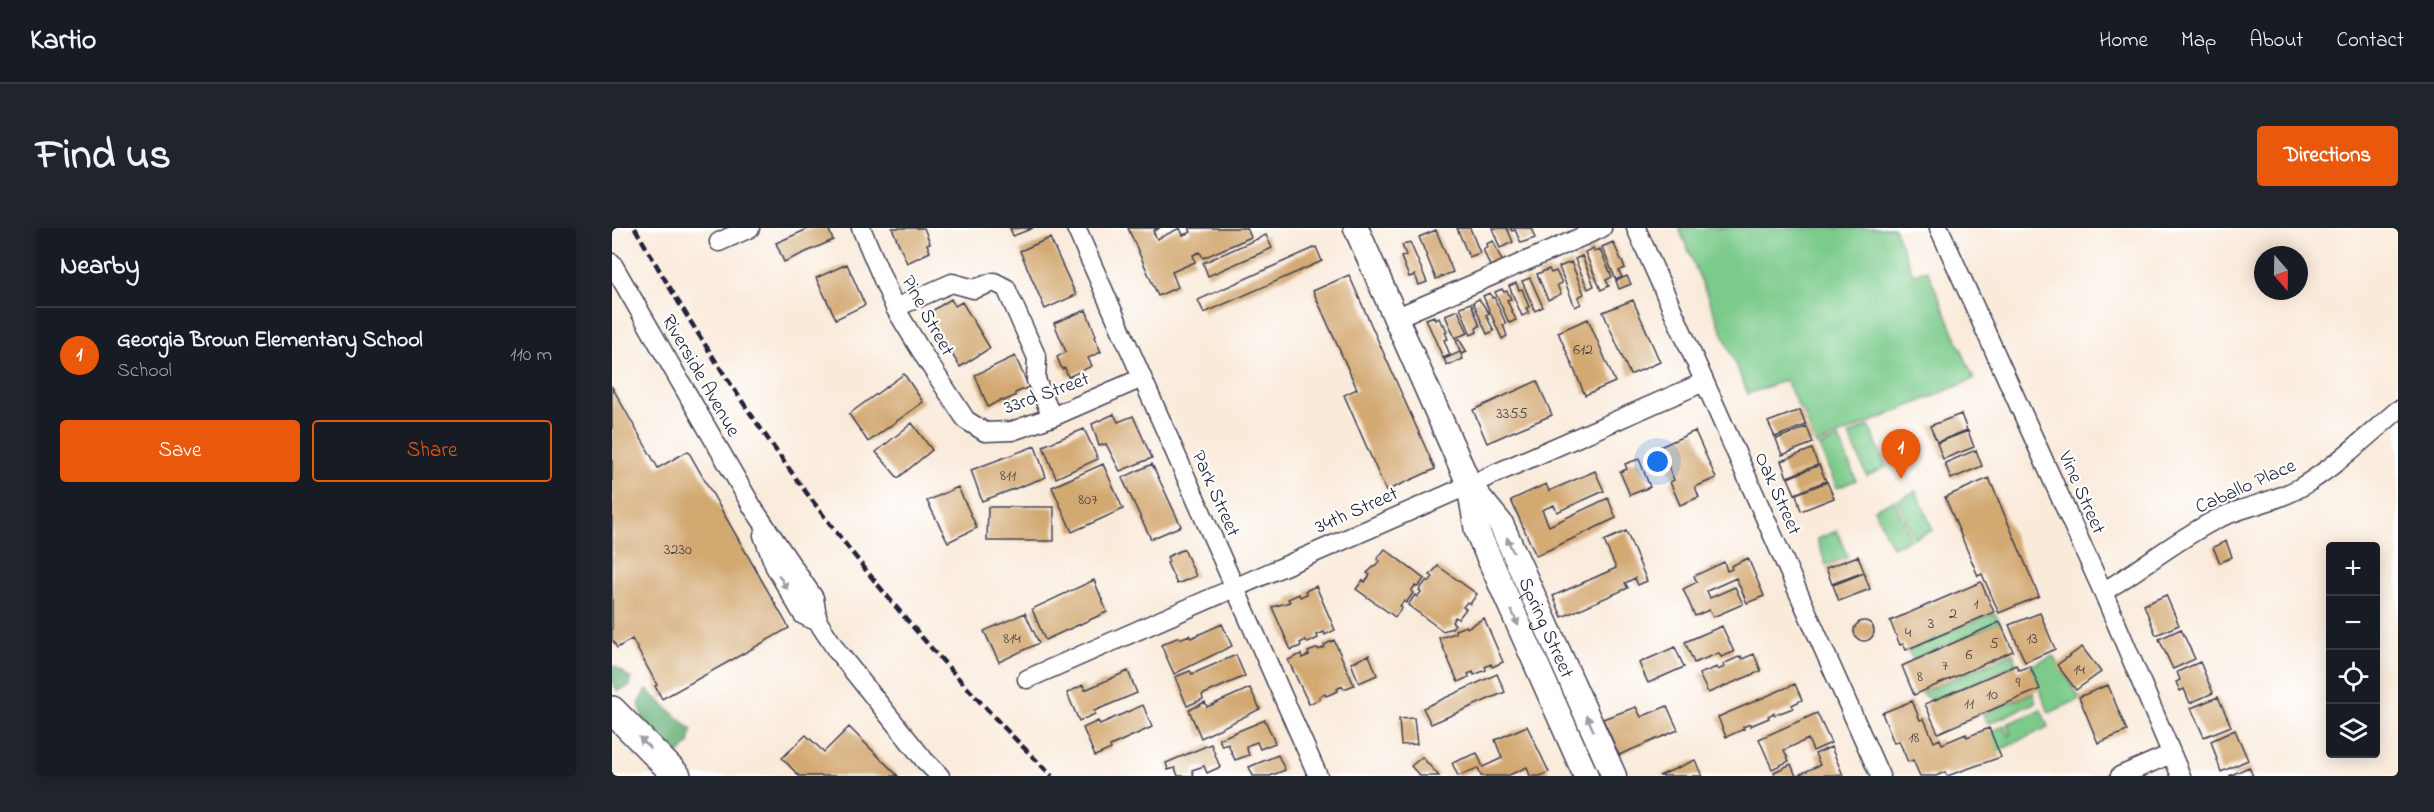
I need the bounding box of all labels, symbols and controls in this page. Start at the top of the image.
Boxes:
text: Kartio [30,21,96,62]
text: Home [2099,26,2148,56]
text: Map [2181,26,2216,56]
text: About [2249,26,2303,56]
text: Contact [2336,26,2404,56]
text: Find us [36,126,171,187]
button: Directions [2257,126,2398,186]
north arrow [2254,246,2308,300]
text: Nearby [60,248,139,286]
street label: Pine Street [893,271,961,362]
street label: Riverside Avenue [653,310,747,443]
text: Georgia Brown Elementary School [117,325,423,357]
house number: 612 [1573,338,1593,362]
text: 1 [76,341,83,370]
text: 110 m [510,341,552,370]
text: School [117,357,172,386]
street label: 33rd Street [1000,365,1094,423]
house number: 3355 [1496,402,1528,426]
button: Save [60,420,300,482]
button: Share [312,420,552,482]
pin: 1 [1882,430,1920,479]
street label: Park Street [1183,446,1247,542]
street label: Vine Street [2049,446,2112,539]
your location [1643,447,1672,476]
street label: Oak Street [1746,448,1808,540]
street label: Caballo Place [2191,452,2301,522]
house number: 811 [1000,464,1016,488]
street label: 34th Street [1311,480,1403,542]
house number: 807 [1078,488,1098,512]
one-way arrow [1505,535,1515,553]
house number: 3230 [664,538,692,562]
map controls [2326,542,2380,758]
button: + [2326,542,2380,596]
street label: Spring Street [1510,573,1580,683]
one-way arrow [778,574,789,590]
house number: 1 [1973,592,1979,616]
button: − [2326,596,2380,650]
house number: 2 [1949,602,1957,626]
one-way arrow [1511,609,1520,626]
house number: 3 [1928,612,1934,636]
house number: 4 [1905,621,1912,645]
house number: 814 [1003,627,1021,651]
house number: 13 [2026,627,2038,651]
house number: 5 [1989,632,1999,656]
house number: 6 [1965,643,1973,667]
button: locate [2326,650,2380,704]
house number: 7 [1942,654,1949,678]
house number: 14 [2073,658,2085,682]
house number: 8 [1917,665,1923,689]
house number: 9 [2016,671,2021,695]
house number: 10 [1986,683,1998,707]
house number: 11 [1964,692,1974,716]
button: layers [2326,704,2380,758]
one-way arrow [1585,713,1595,731]
house number: 18 [1908,726,1920,750]
one-way arrow [637,736,652,750]

